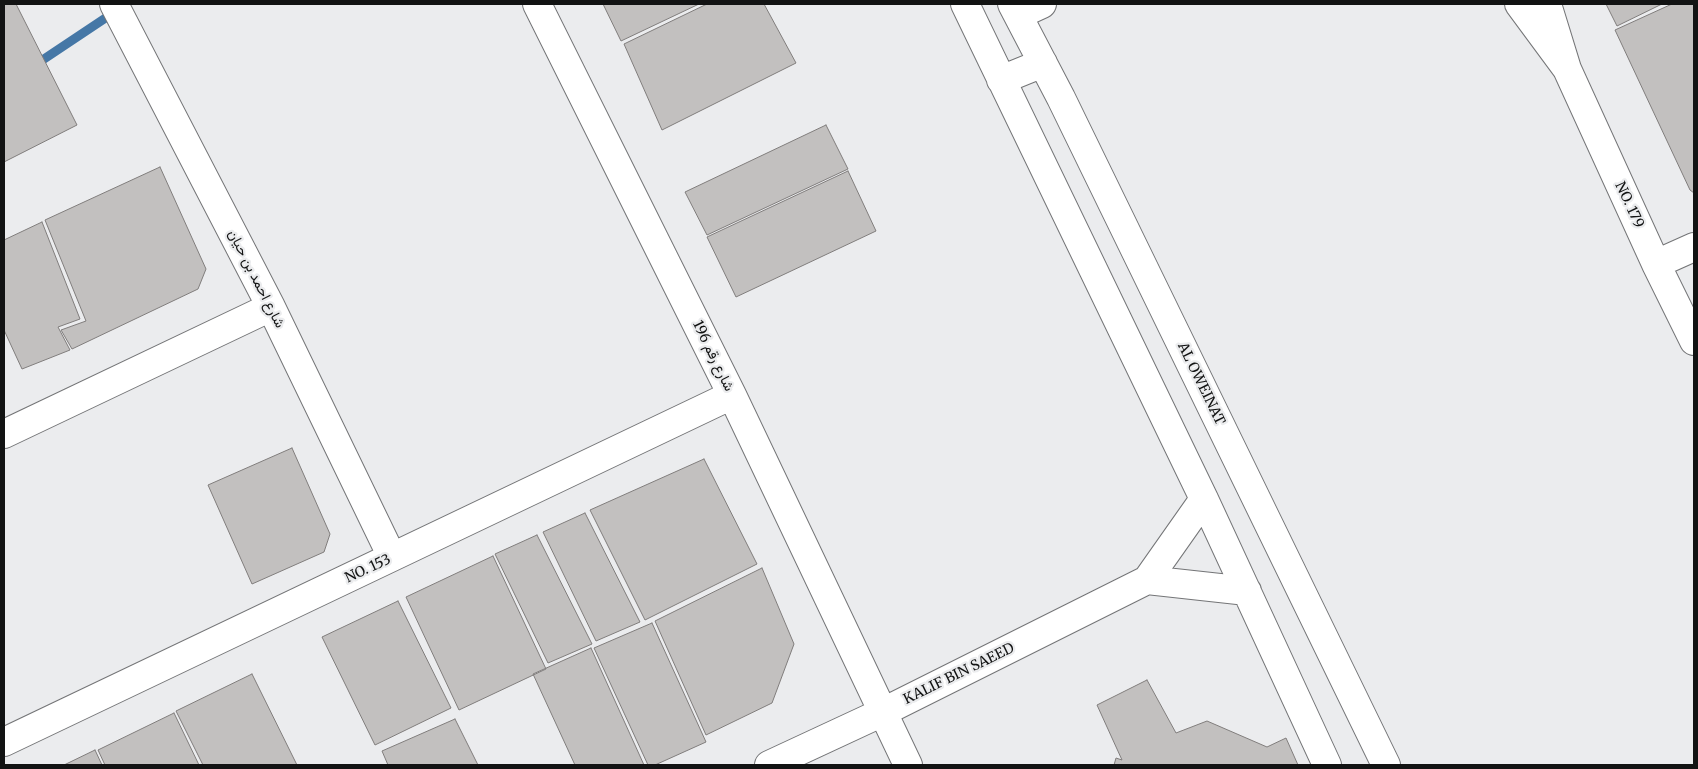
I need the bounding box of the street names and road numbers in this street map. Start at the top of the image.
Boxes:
street label: NO. 179 [1611,179,1647,231]
street label: شارع احمد بن حيان [224,227,288,331]
street label: شارع رقم 196 [689,318,737,394]
street label: AL OWEINAT [1174,340,1228,428]
street label: NO. 153 [342,551,394,587]
street label: KALIF BIN SAEED [901,640,1017,708]

